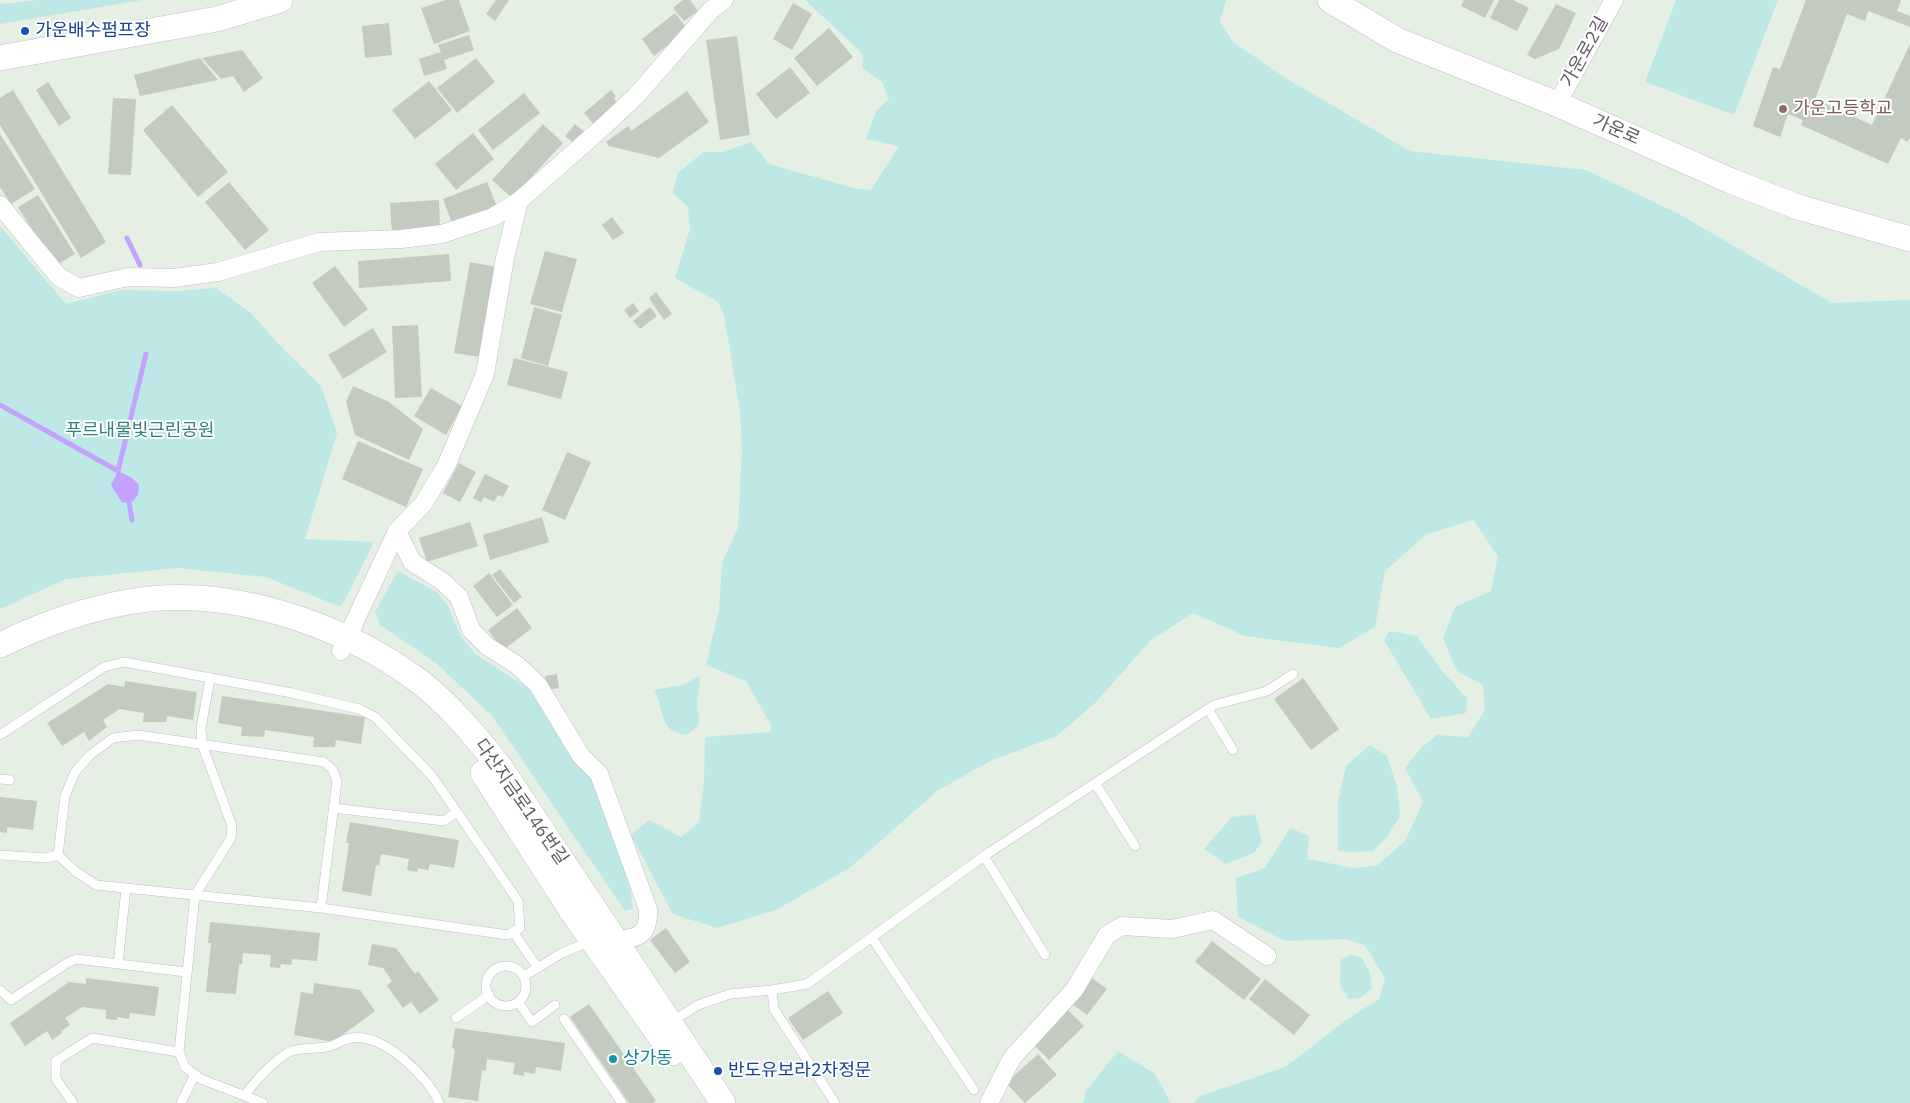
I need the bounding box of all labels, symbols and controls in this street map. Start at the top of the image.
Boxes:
street label: 가운로2길 [1557,13,1613,91]
place label: 가운배수펌프장 [35,20,151,42]
marker: 가운배수펌프장 [19,25,31,37]
place label: 가운고등학교 [1793,98,1892,120]
marker: 가운고등학교 [1777,103,1789,115]
street label: 가운로 [1589,110,1643,150]
park label: 푸르내물빛근린공원 [65,420,215,442]
street label: 다산지금로146번길 [470,735,572,869]
place label: 상가동 [623,1048,673,1070]
marker: 상가동 [607,1053,619,1065]
place label: 반도유보라2차정문 [728,1060,871,1082]
marker: 반도유보라2차정문 [712,1065,724,1077]

